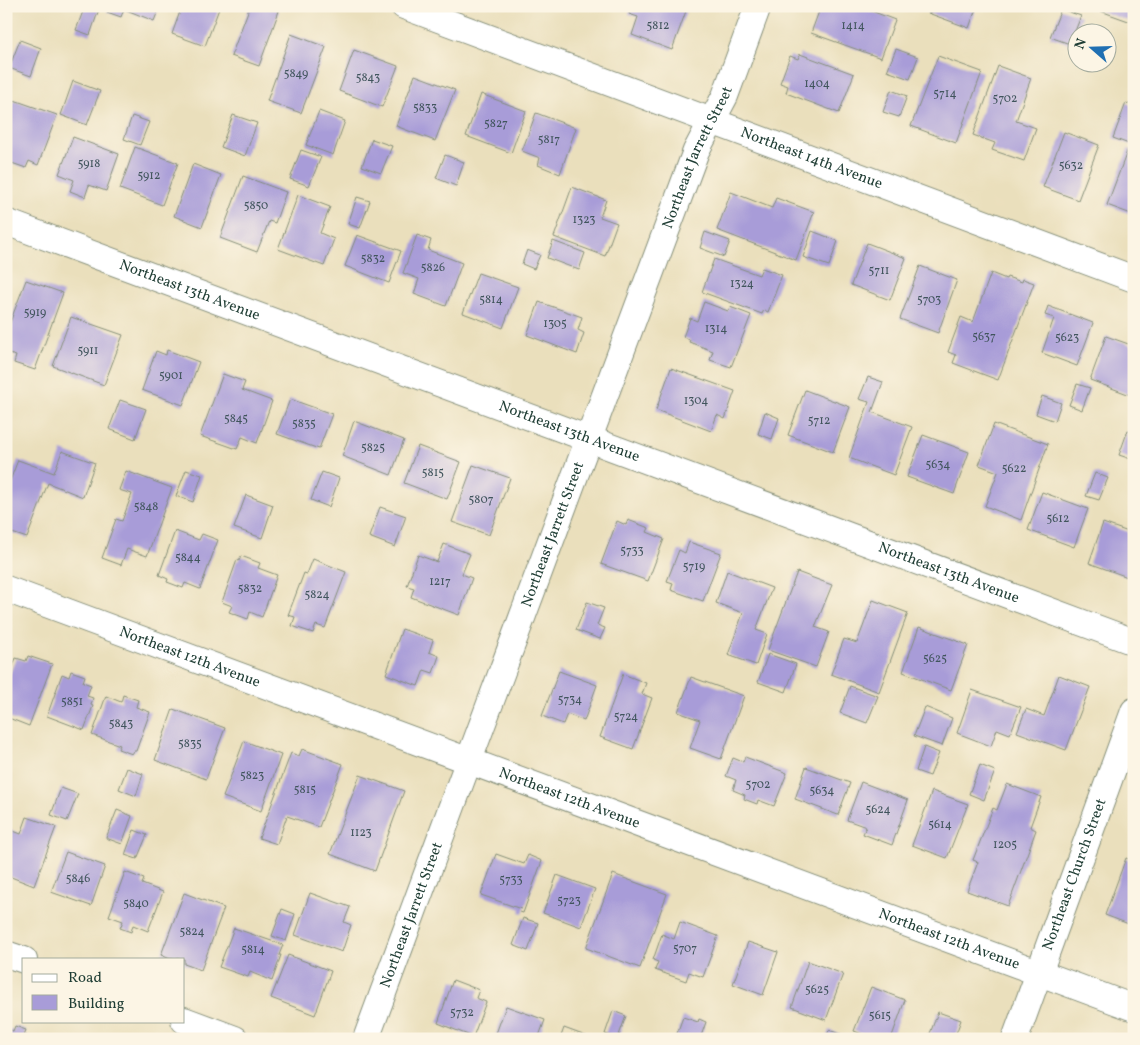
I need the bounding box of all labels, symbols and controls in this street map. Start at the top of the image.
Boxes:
house number: 5812 [647,18,669,34]
house number: 1414 [841,18,865,34]
north arrow [1068,22,1118,72]
text: N [1071,36,1092,52]
house number: 5849 [284,66,308,82]
house number: 5843 [356,70,380,86]
house number: 1404 [804,76,830,92]
street label: Northeast Jarrett Street [657,84,738,232]
house number: 5714 [933,86,957,102]
house number: 5702 [993,91,1017,107]
house number: 5833 [413,100,437,116]
house number: 5827 [484,116,508,132]
street label: Northeast 14th Avenue [737,122,885,194]
house number: 5817 [538,132,560,148]
house number: 5918 [78,156,100,172]
house number: 5632 [1059,158,1083,174]
house number: 5912 [138,168,160,184]
house number: 5850 [244,198,268,214]
house number: 1323 [572,212,596,228]
house number: 5832 [361,251,385,267]
street label: Northeast 13th Avenue [116,255,263,326]
house number: 5826 [421,260,445,276]
house number: 5711 [869,263,889,279]
house number: 1324 [730,276,754,292]
house number: 5814 [479,292,503,308]
house number: 5703 [917,292,941,308]
house number: 5919 [24,305,46,321]
house number: 1305 [543,316,567,332]
house number: 1314 [705,321,727,337]
house number: 5637 [972,329,996,345]
house number: 5623 [1055,330,1079,346]
house number: 5911 [77,343,99,359]
house number: 5901 [159,368,183,384]
house number: 1304 [684,393,708,409]
street label: Northeast 13th Avenue [496,396,643,468]
house number: 5845 [224,411,248,427]
house number: 5712 [808,413,830,429]
house number: 5835 [292,416,316,432]
house number: 5825 [361,440,385,456]
house number: 5634 [925,457,951,473]
street label: Northeast Jarrett Street [516,459,590,610]
house number: 5622 [1002,461,1026,477]
house number: 5815 [422,465,444,481]
house number: 5807 [469,492,494,508]
house number: 5848 [134,499,158,515]
house number: 5612 [1047,511,1069,527]
street label: Northeast 13th Avenue [875,537,1022,609]
house number: 5733 [620,543,644,559]
house number: 5844 [175,550,201,566]
house number: 5719 [683,559,705,575]
house number: 1217 [429,574,451,590]
house number: 5832 [238,581,262,597]
house number: 5824 [304,587,330,603]
street label: Northeast 12th Avenue [116,621,263,693]
house number: 5625 [923,651,947,667]
house number: 5734 [558,692,582,708]
house number: 5851 [61,694,83,710]
house number: 5724 [614,709,638,725]
house number: 5843 [109,716,133,732]
house number: 5835 [178,736,202,752]
street label: Northeast 12th Avenue [496,762,643,834]
house number: 5823 [240,768,264,784]
house number: 5702 [746,777,770,793]
house number: 5815 [294,782,316,798]
house number: 5634 [809,783,835,799]
street label: Northeast Church Street [1038,796,1112,953]
house number: 5624 [865,802,891,818]
house number: 5614 [928,817,952,833]
house number: 1123 [350,825,372,841]
house number: 1205 [993,837,1017,853]
street label: Northeast Jarrett Street [375,839,448,991]
house number: 5846 [66,871,90,887]
house number: 5733 [499,872,523,888]
house number: 5723 [557,893,581,909]
house number: 5840 [123,896,149,912]
street label: Northeast 12th Avenue [875,903,1023,975]
house number: 5824 [179,924,205,940]
house number: 5707 [673,941,697,957]
house number: 5814 [241,942,265,958]
legend [22,958,185,1022]
text: Road [68,968,102,989]
house number: 5625 [805,982,829,998]
text: Building [68,994,125,1015]
house number: 5732 [450,1005,474,1021]
house number: 5615 [869,1008,891,1024]

